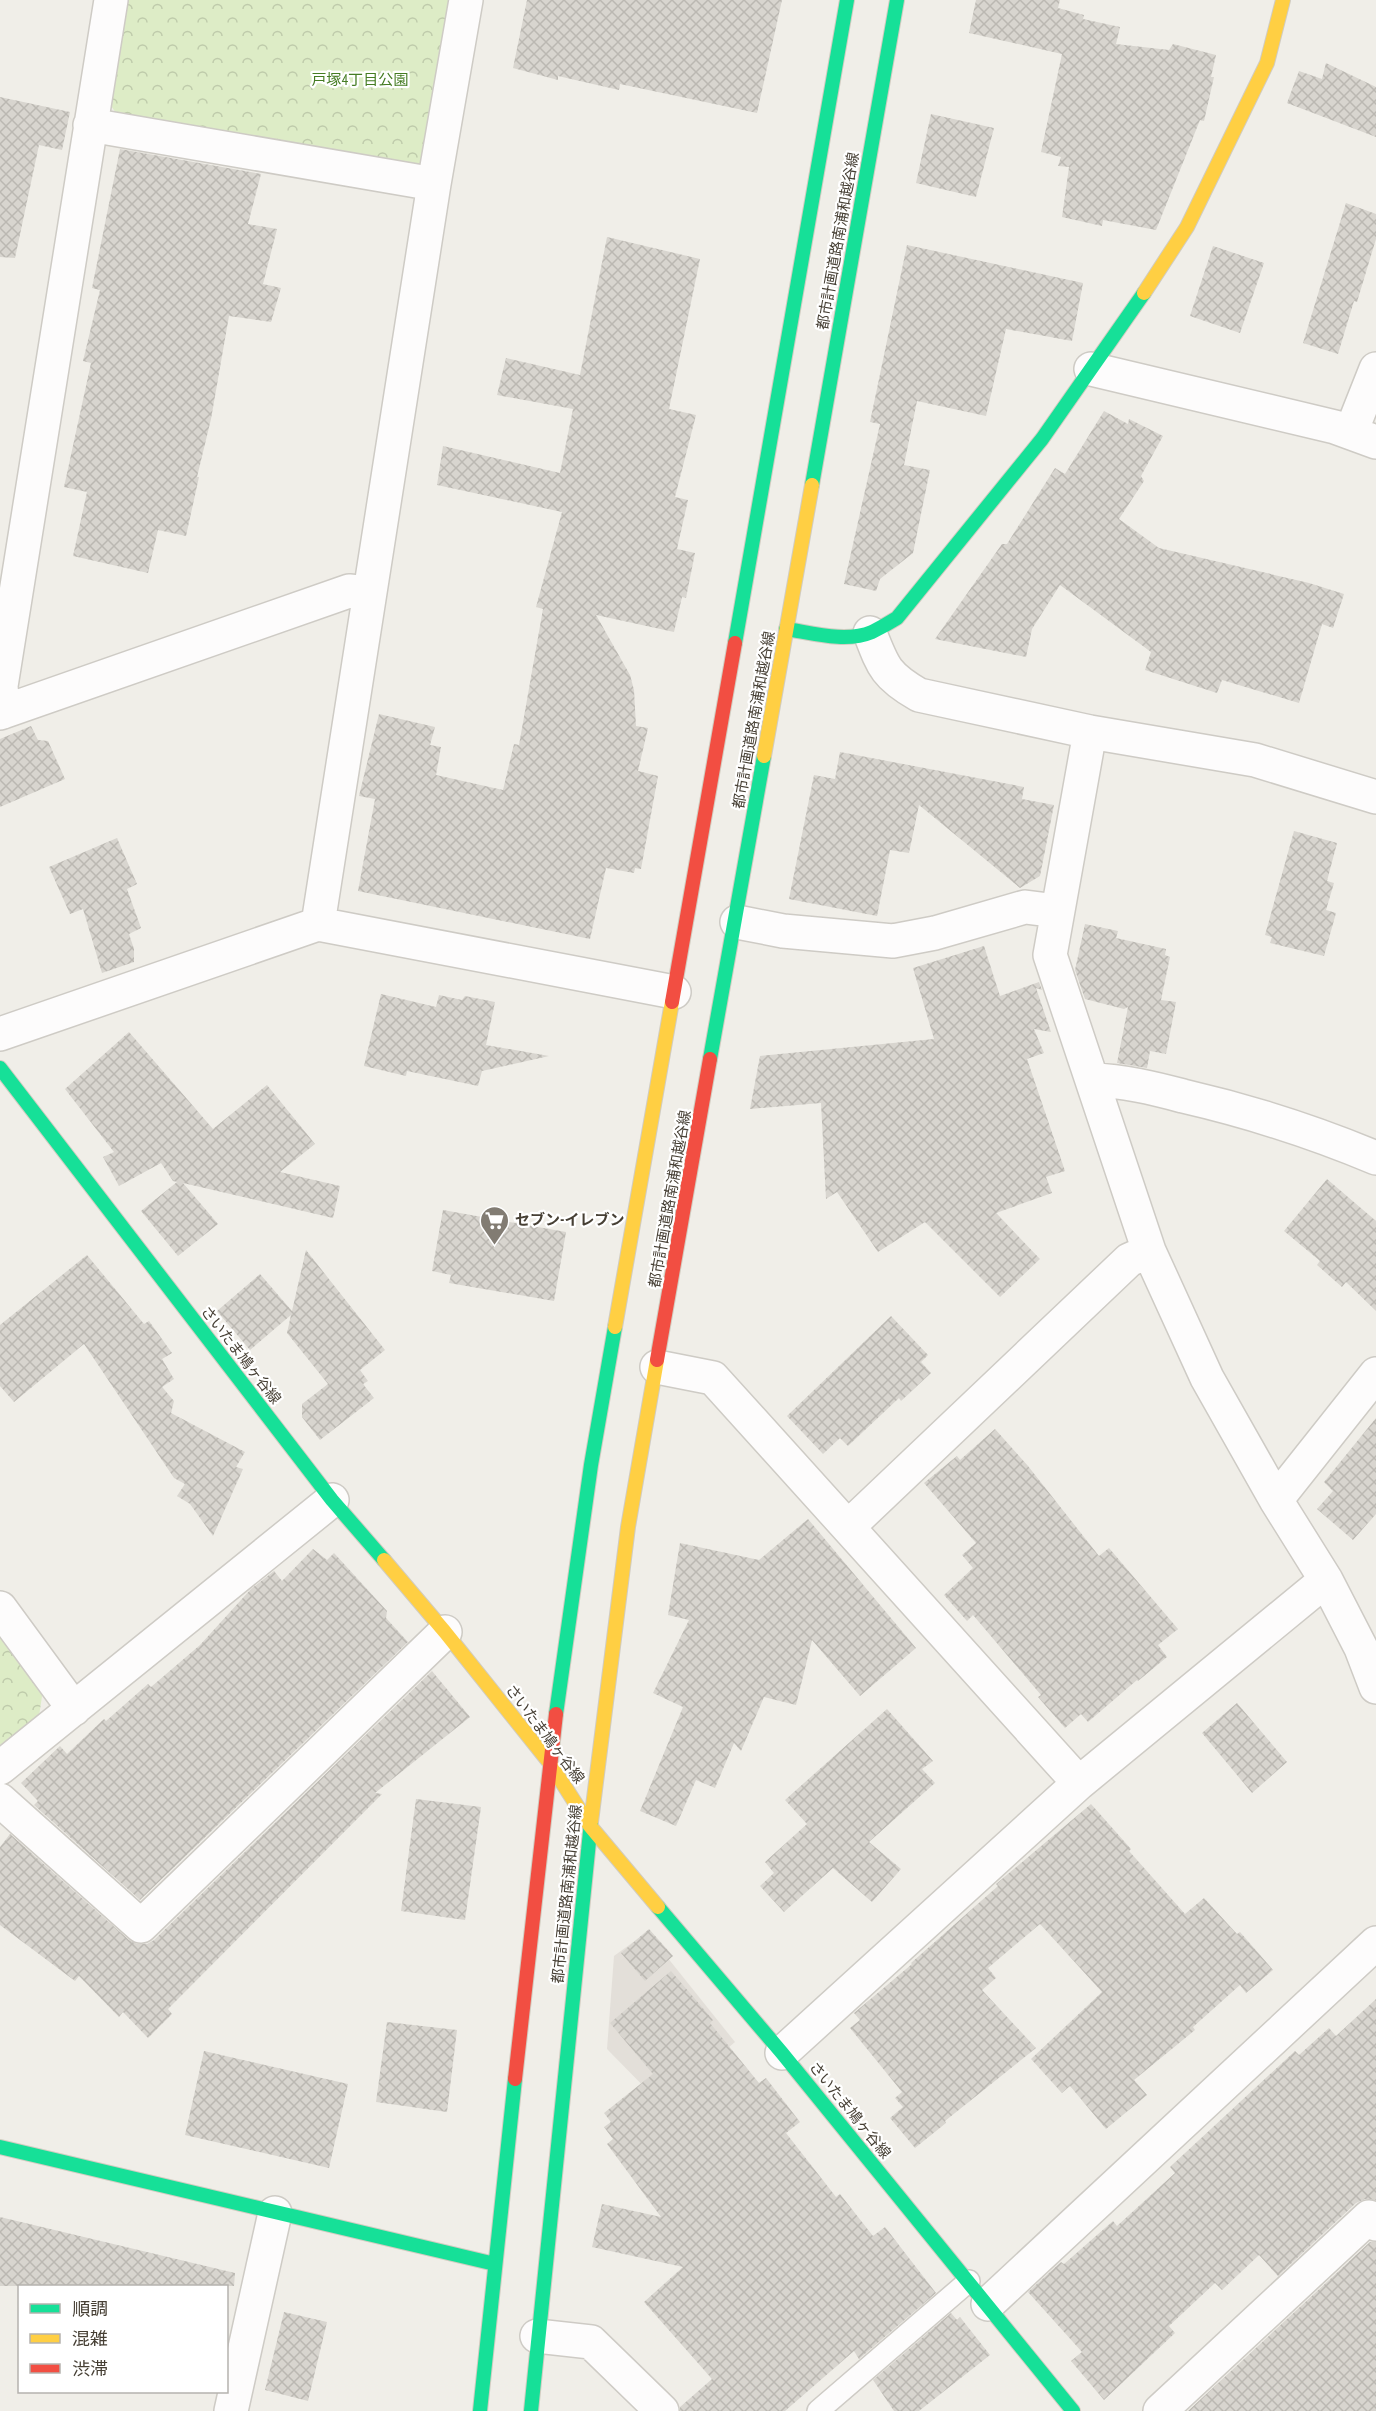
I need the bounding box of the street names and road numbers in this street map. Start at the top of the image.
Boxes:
street label: 都市計画道路南浦和越谷線 [813,151,862,331]
street label: 都市計画道路南浦和越谷線 [729,630,778,810]
street label: 都市計画道路南浦和越谷線 [645,1109,694,1289]
street label: さいたま鳩ヶ谷線 [197,1302,286,1408]
street label: さいたま鳩ヶ谷線 [502,1680,589,1787]
street label: 都市計画道路南浦和越谷線 [548,1803,585,1984]
street label: さいたま鳩ヶ谷線 [805,2057,895,2162]

